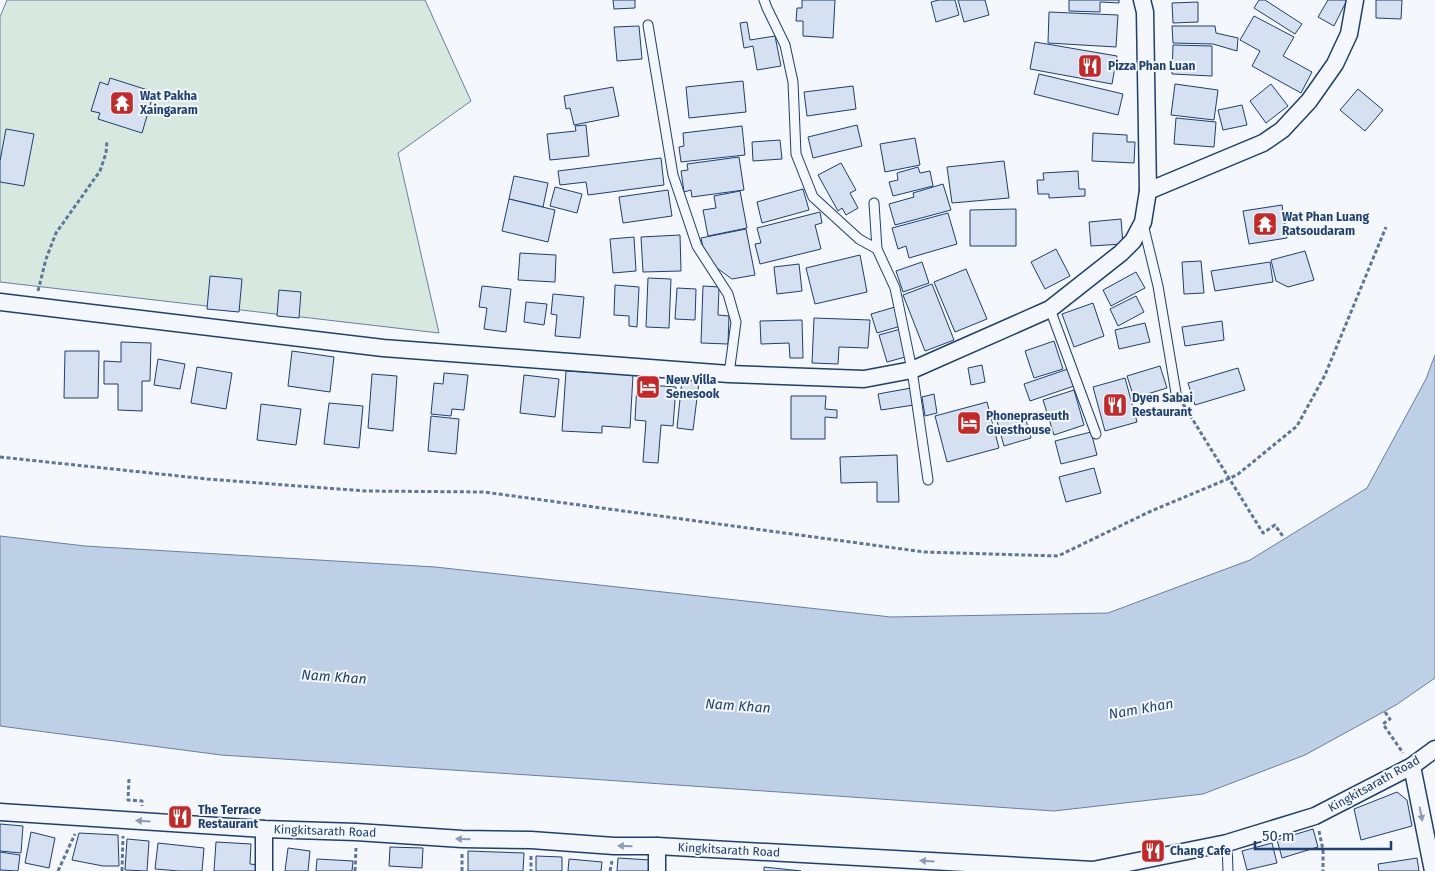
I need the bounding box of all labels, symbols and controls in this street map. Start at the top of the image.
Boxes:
restaurant icon: Pizza Phan Luan [1077,53,1103,79]
place label: Pizza Phan Luan [1108,59,1195,73]
place label: Wat Pakha Xaingaram [139,89,198,117]
temple icon: Wat Pakha Xaingaram [109,90,135,116]
place label: Wat Phan Luang Ratsoudaram [1282,210,1369,238]
temple icon: Wat Phan Luang Ratsoudaram [1252,211,1278,237]
place label: New Villa Senesook [666,373,720,401]
hotel icon: New Villa Senesook [635,374,661,400]
place label: Dyen Sabai Restaurant [1132,391,1193,419]
restaurant icon: Dyen Sabai Restaurant [1102,392,1128,418]
place label: Phonepraseuth Guesthouse [986,409,1069,437]
hotel icon: Phonepraseuth Guesthouse [956,410,982,436]
water label: Nam Khan [301,666,367,688]
water label: Nam Khan [705,695,771,717]
water label: Nam Khan [1107,695,1175,723]
street label: Kingkitsarath Road [1326,753,1422,815]
place label: The Terrace Restaurant [198,803,262,831]
restaurant icon: The Terrace Restaurant [167,804,193,830]
one-way arrow [1418,806,1426,822]
one-way arrow [135,817,151,825]
scale bar [1255,818,1391,850]
street label: Kingkitsarath Road [274,822,376,840]
text: 50 m [1262,827,1295,845]
one-way arrow [455,834,471,842]
restaurant icon: Chang Cafe [1140,838,1166,864]
street label: Kingkitsarath Road [677,840,781,860]
one-way arrow [617,842,633,850]
place label: Chang Cafe [1170,844,1231,858]
one-way arrow [919,857,935,865]

